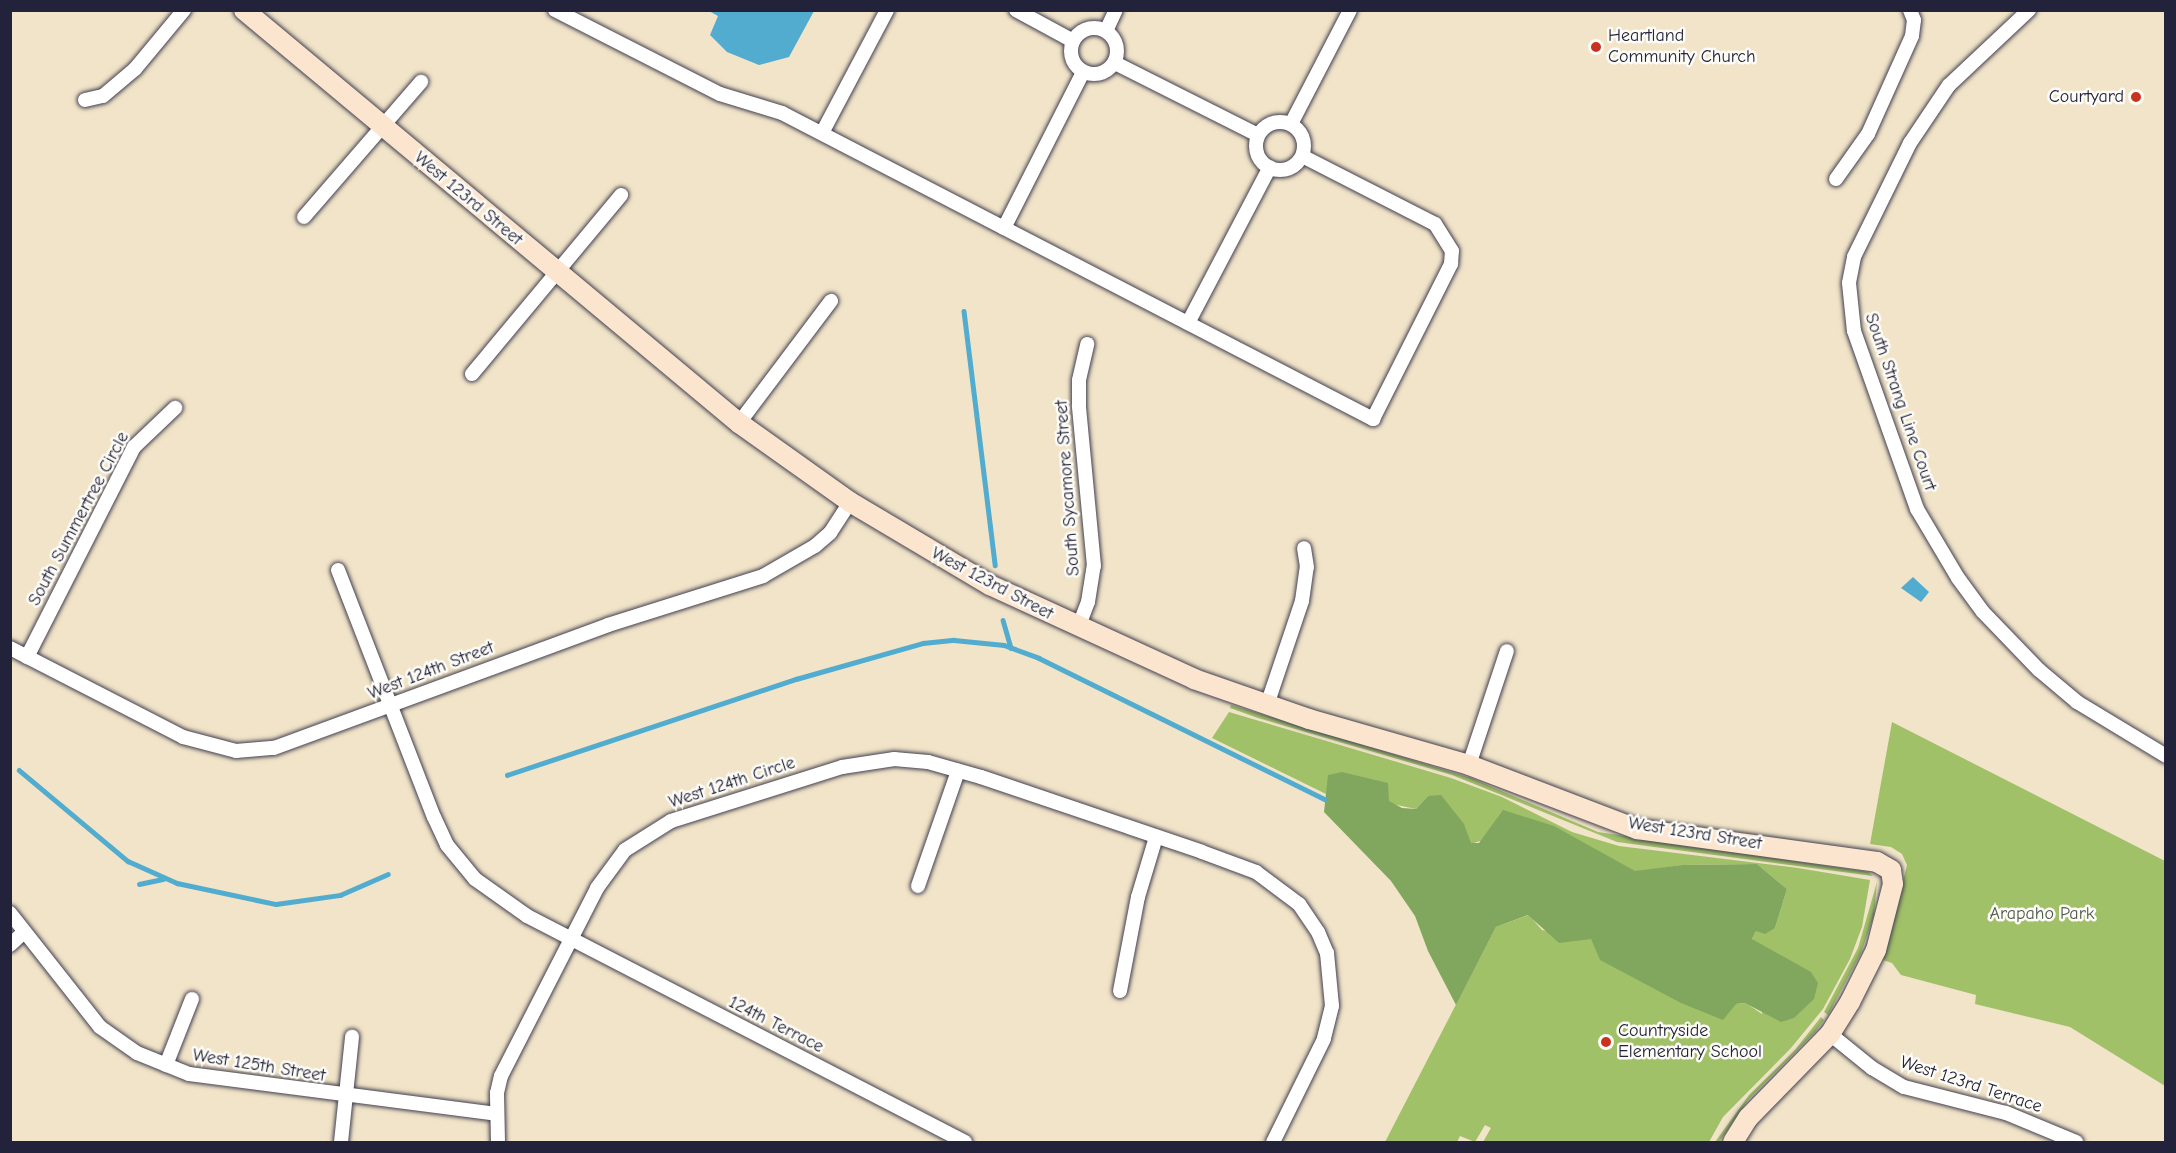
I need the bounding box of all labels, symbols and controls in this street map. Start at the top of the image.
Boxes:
place label: Heartland Community Church [1608,26,1756,68]
marker: Heartland Community Church [1589,40,1603,54]
place label: Courtyard [2049,86,2124,108]
marker: Courtyard [2129,90,2143,104]
street label: West 123rd Street [409,147,527,251]
street label: South Strang Line Court [1859,310,1941,494]
street label: South Sycamore Street [1051,399,1085,577]
street label: South Summertree Circle [24,428,134,610]
street label: West 123rd Street [927,543,1057,625]
street label: West 124th Street [365,637,497,705]
street label: West 124th Circle [666,752,798,814]
street label: West 123rd Street [1627,813,1763,855]
park label: Arapaho Park [1989,903,2095,925]
street label: 124th Terrace [725,992,827,1058]
place label: Countryside Elementary School [1618,1021,1762,1064]
marker: Countryside Elementary School [1599,1035,1613,1049]
street label: West 125th Street [191,1045,327,1087]
street label: West 123rd Terrace [1897,1052,2045,1118]

